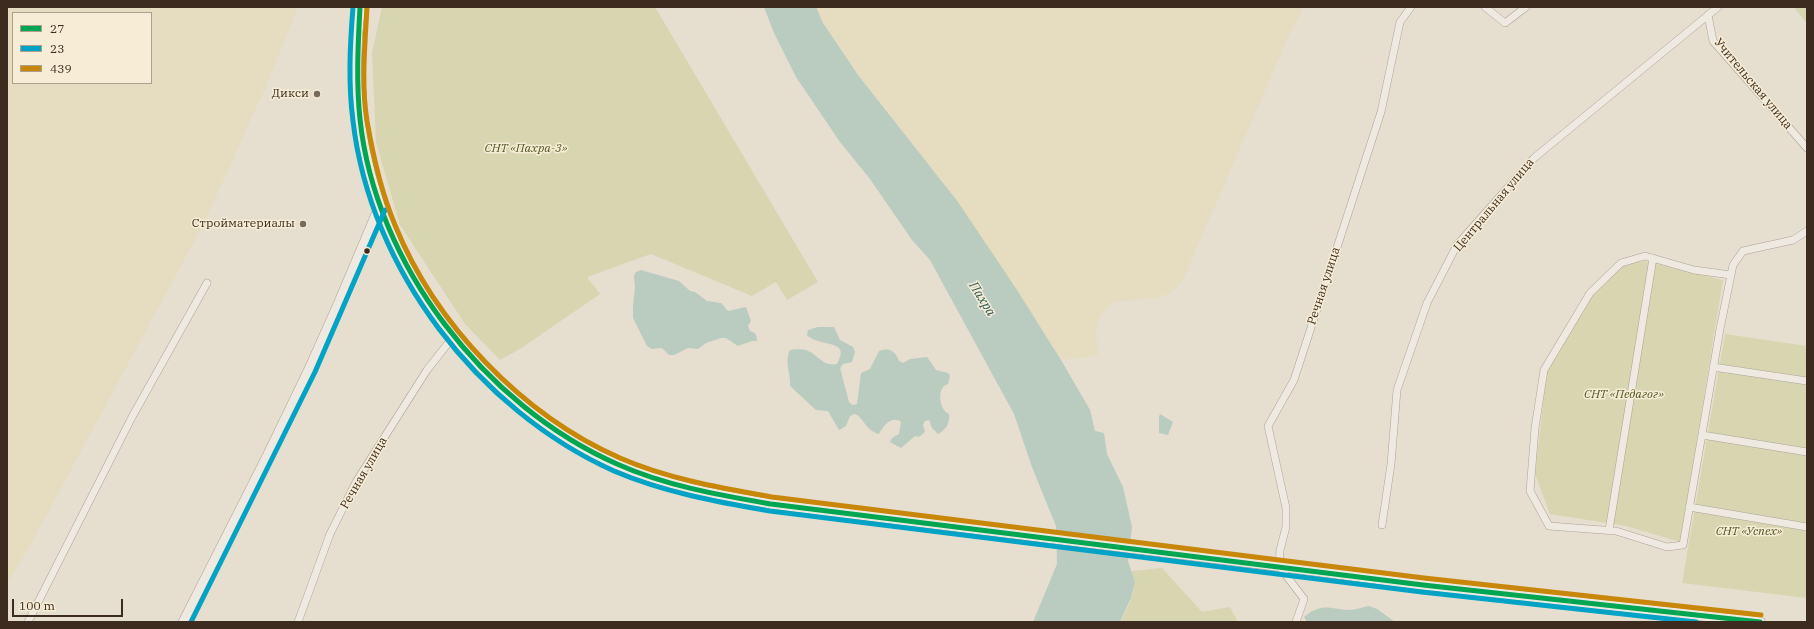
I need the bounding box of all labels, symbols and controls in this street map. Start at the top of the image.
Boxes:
legend [12,12,152,84]
text: 27 [50,21,64,36]
street label: Учительская улица [1711,36,1795,132]
text: 23 [50,41,64,56]
text: 439 [50,61,72,76]
place label: Дикси [272,87,309,101]
marker: Дикси [312,89,322,99]
park label: СНТ «Пахра-3» [485,142,567,156]
street label: Центральная улица [1451,155,1537,255]
place label: Стройматериалы [192,217,295,231]
marker: Стройматериалы [298,219,308,229]
street label: Речная улица [1305,245,1343,327]
unlabelled marker [362,246,372,256]
water label: Пахра [965,279,999,319]
park label: СНТ «Педагог» [1584,388,1664,402]
street label: Речная улица [338,434,390,512]
park label: СНТ «Успех» [1716,525,1782,539]
scale bar [14,591,125,617]
text: 100 m [19,598,55,613]

